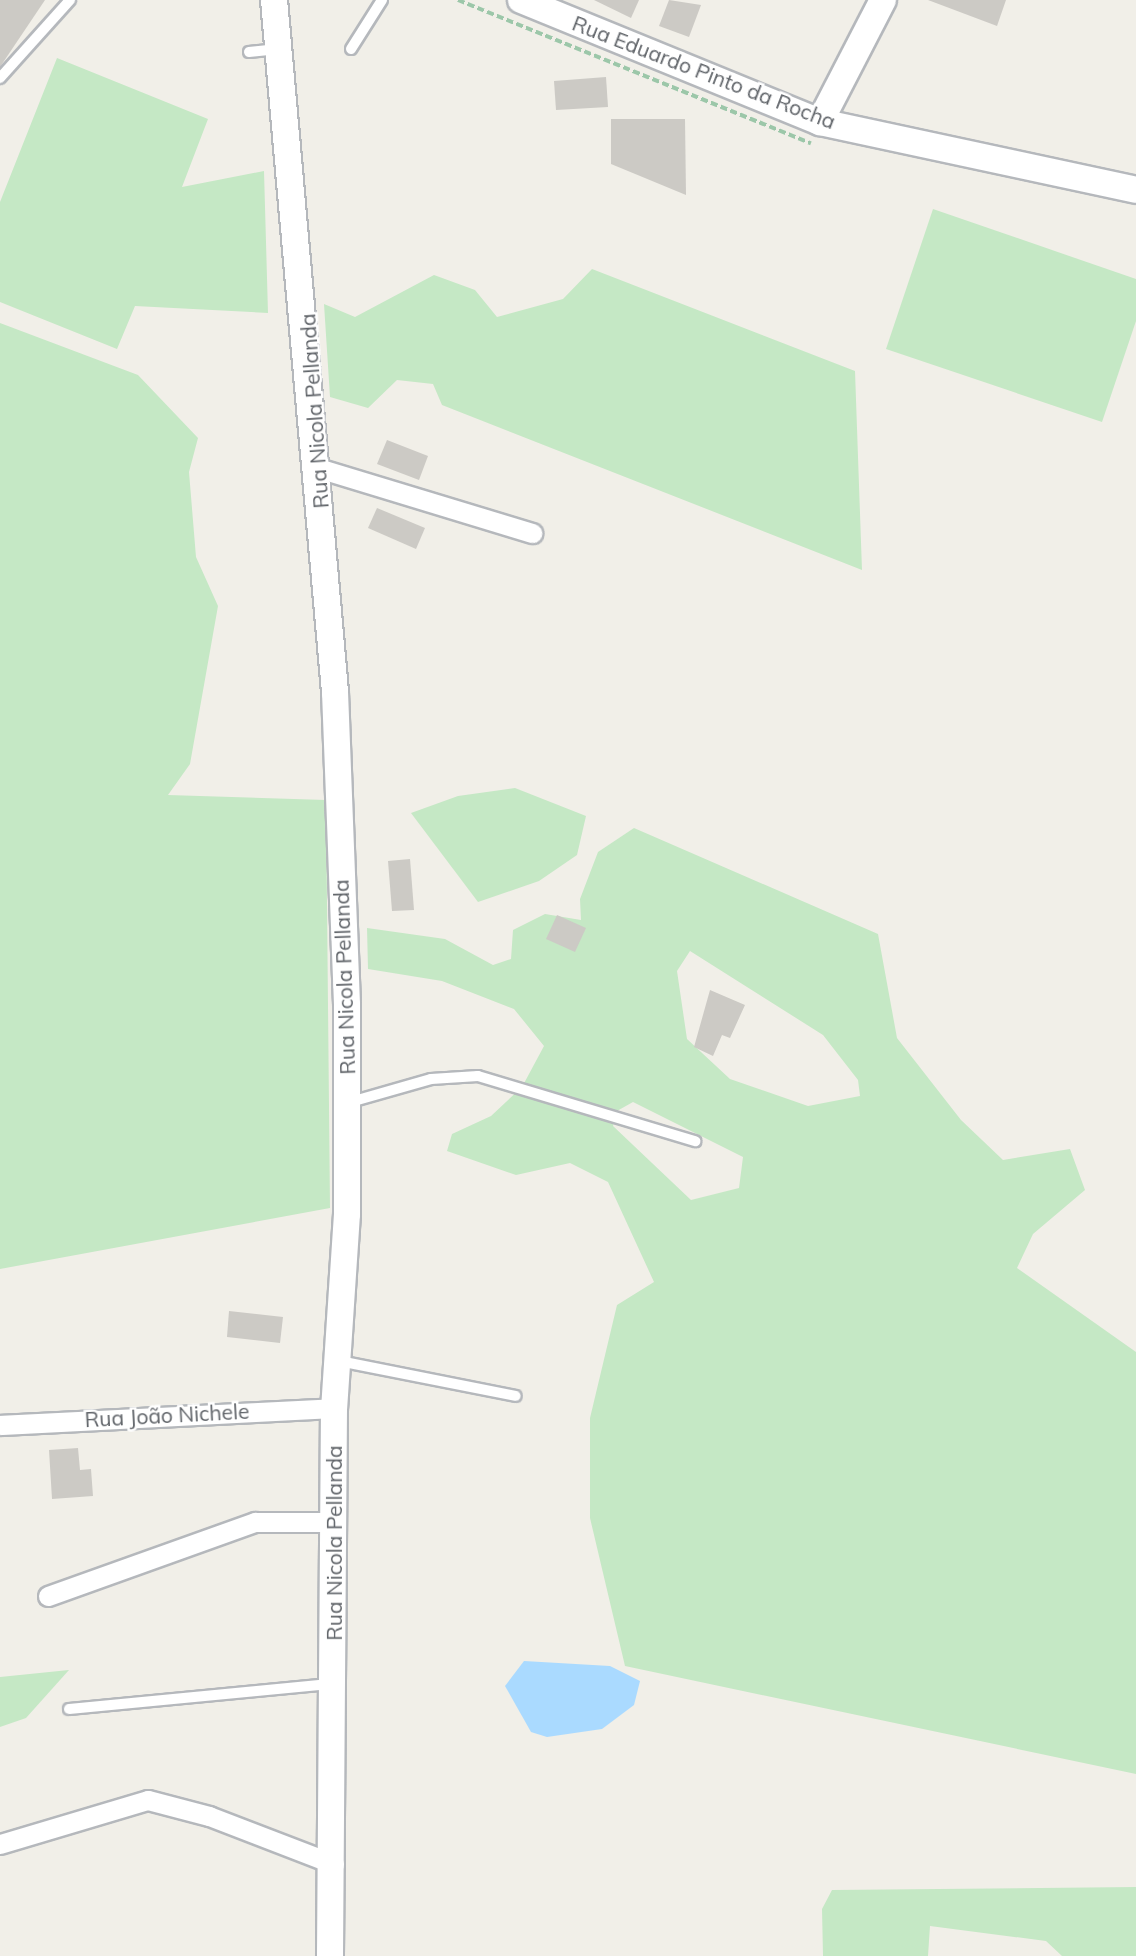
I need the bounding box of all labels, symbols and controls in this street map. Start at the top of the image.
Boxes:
street label: Rua Eduardo Pinto da Rocha [569,10,839,134]
street label: Rua Nicola Pellanda [295,313,333,509]
street label: Rua Nicola Pellanda [328,879,360,1075]
street label: Rua João Nichele [84,1398,250,1432]
street label: Rua Nicola Pellanda [321,1445,347,1641]

